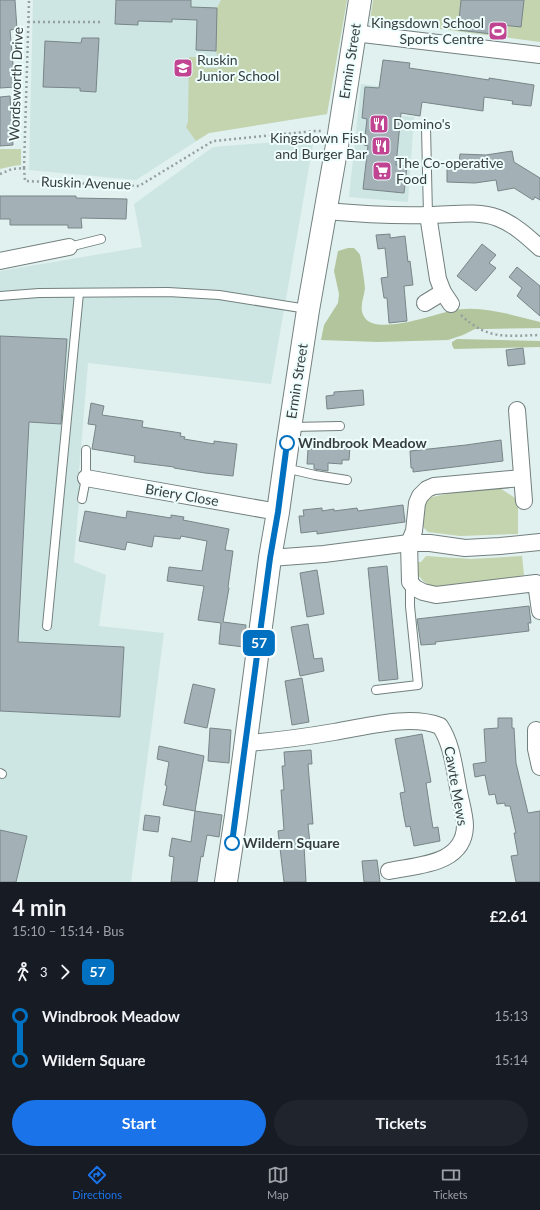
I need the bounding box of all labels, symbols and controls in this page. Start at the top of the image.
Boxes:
place label: Kingsdown School Sports Centre [371,14,484,47]
sports icon: Kingsdown School Sports Centre [487,20,509,42]
street label: Ermin Street [335,22,364,100]
street label: Wordsworth Drive [5,27,26,141]
place label: Ruskin Junior School [197,51,279,84]
school or university icon: Ruskin Junior School [172,57,194,79]
restaurant icon: Domino's [368,113,390,135]
place label: Domino's [393,115,451,132]
place label: Kingsdown Fish and Burger Bar [270,129,367,162]
restaurant icon: Kingsdown Fish and Burger Bar [370,135,392,157]
place label: The Co-operative Food [396,154,503,187]
supermarket icon: The Co-operative Food [371,160,393,182]
street label: Ruskin Avenue [41,172,131,193]
street label: Ermin Street [282,342,311,420]
place label: Windbrook Meadow [298,434,427,451]
marker: Windbrook Meadow [279,435,295,451]
street label: Briery Close [144,480,220,509]
line badge: 57 [241,630,277,656]
text: 57 [251,634,267,651]
street label: Cawte Mews [441,745,472,827]
place label: Wildern Square [243,834,340,851]
marker: Wildern Square [224,835,240,851]
text: 4 min [12,894,67,921]
text: £2.61 [490,907,528,925]
text: 15:10 – 15:14 · Bus [12,923,124,939]
icon: walk [12,961,34,983]
icon: forward [54,961,76,983]
text: 57 [90,963,106,980]
text: 3 [40,964,48,980]
text: Windbrook Meadow [42,1007,180,1025]
text: 15:13 [495,1008,528,1024]
text: Wildern Square [42,1051,146,1069]
text: 15:14 [495,1052,528,1068]
button: Start [12,1100,266,1146]
button: Tickets [274,1100,528,1146]
tab: Directions [72,1164,122,1201]
tab: Map [267,1164,289,1201]
tab: Tickets [433,1164,468,1201]

